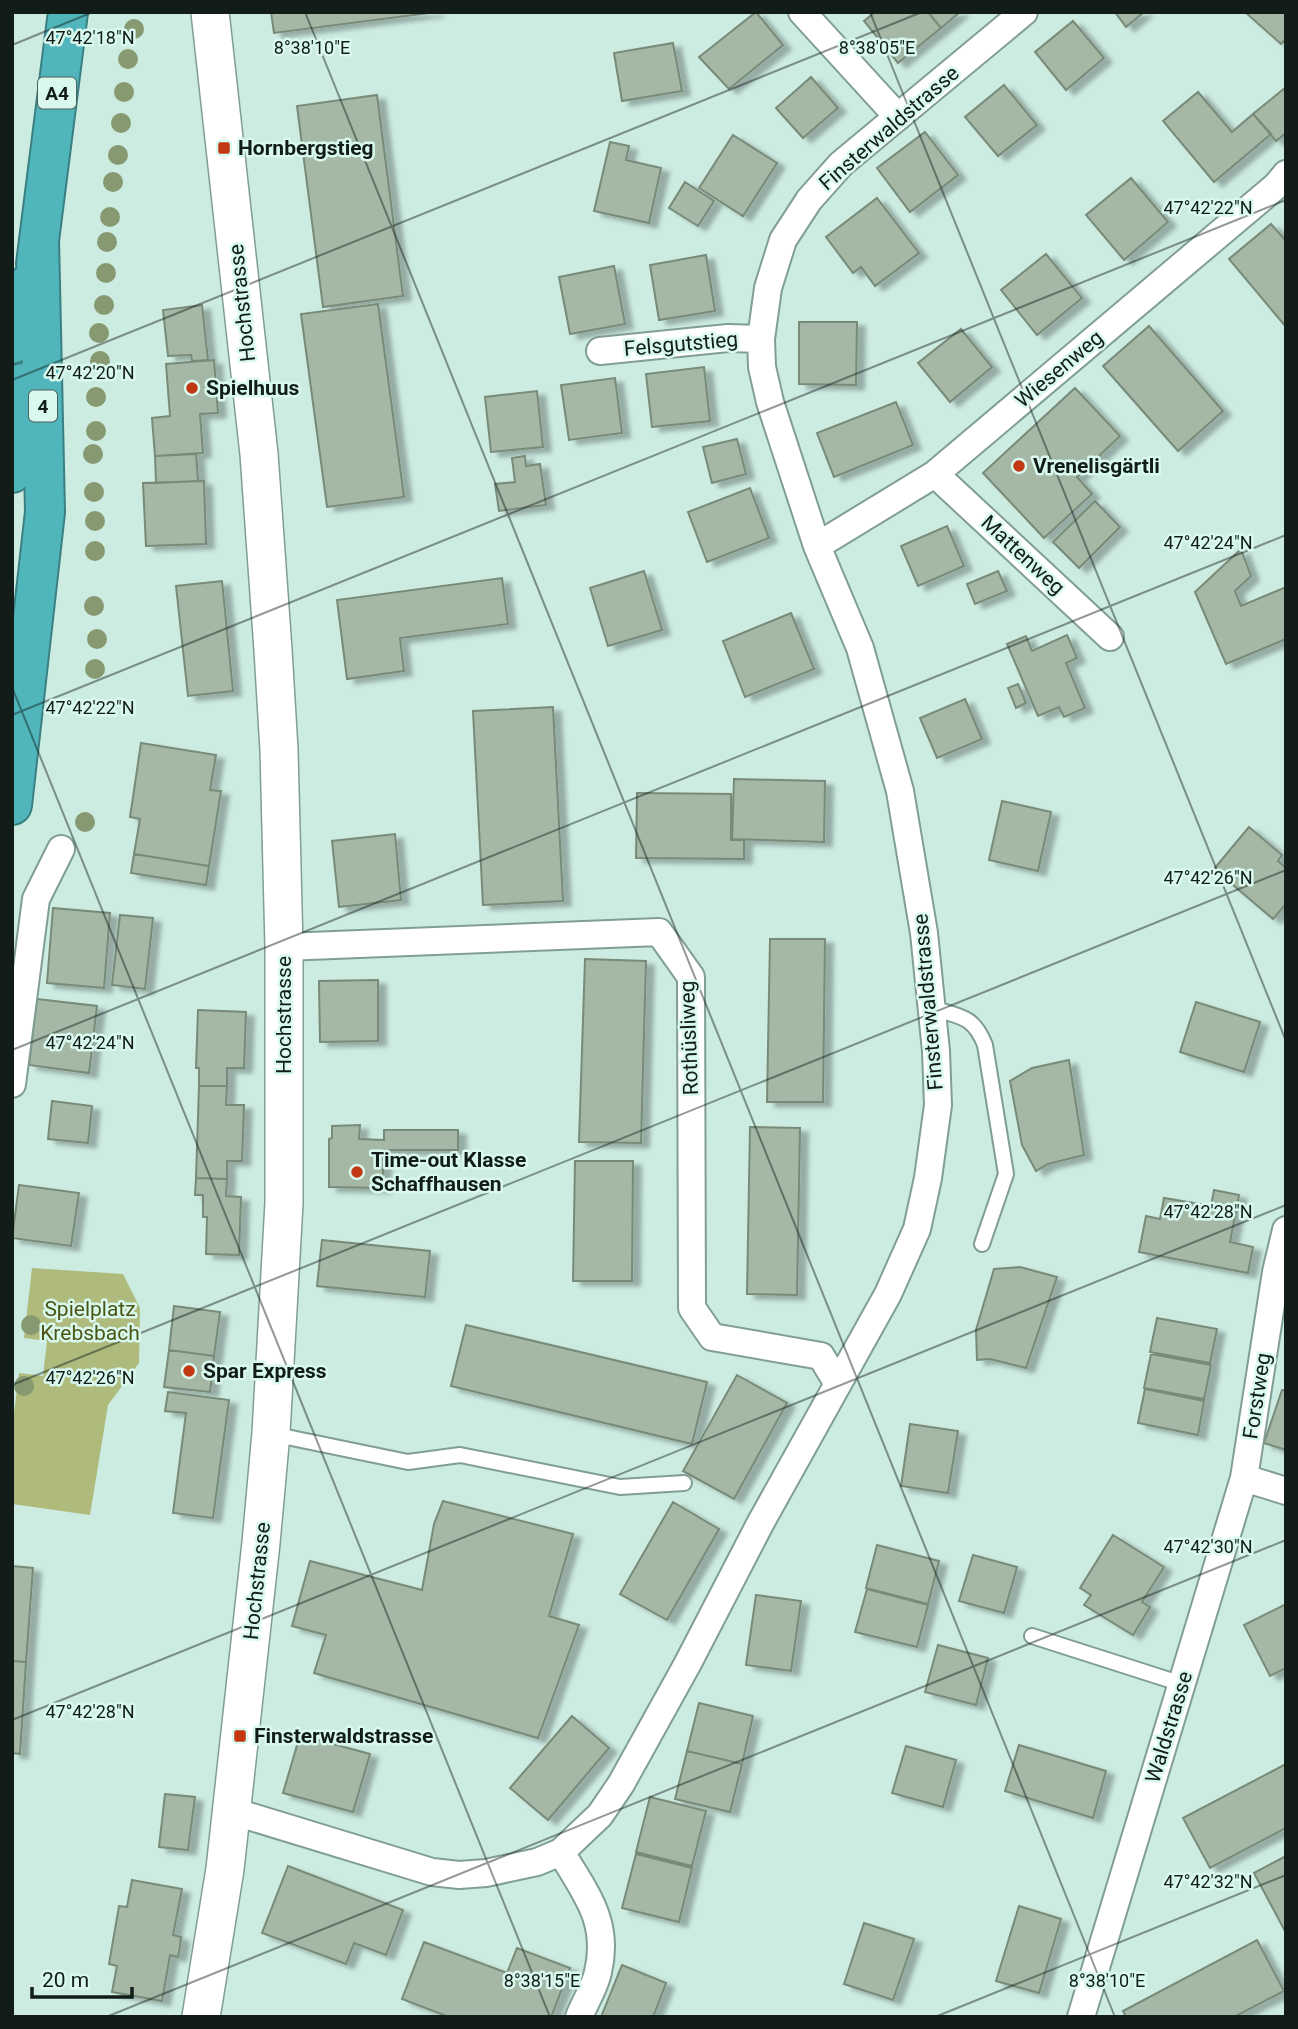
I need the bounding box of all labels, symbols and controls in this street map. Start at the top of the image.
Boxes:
text: 47°42'18"N [45,27,135,48]
text: 8°38'10"E [274,37,350,58]
text: 8°38'05"E [839,37,915,58]
street label: Finsterwaldstrasse [814,61,964,195]
road number: A4 [38,78,76,108]
place label: Hornbergstieg [238,136,374,160]
marker: Hornbergstieg [216,140,232,156]
text: 47°42'22"N [1163,197,1253,218]
street label: Hochstrasse [224,243,260,363]
street label: Wiesenweg [1010,325,1108,413]
street label: Felsgutstieg [623,327,739,361]
text: 47°42'20"N [45,362,135,383]
place label: Spielhuus [206,376,299,400]
marker: Spielhuus [184,380,200,396]
road number: 4 [29,390,57,422]
place label: Vrenelisgärtli [1033,454,1160,478]
marker: Vrenelisgärtli [1011,458,1027,474]
street label: Mattenweg [976,510,1070,600]
text: 47°42'24"N [1163,532,1253,553]
text: 47°42'22"N [45,697,135,718]
text: 47°42'26"N [1163,867,1253,888]
street label: Finsterwaldstrasse [908,913,948,1091]
street label: Hochstrasse [272,956,296,1074]
street label: Rothüsliweg [675,980,703,1096]
text: 47°42'24"N [45,1032,135,1053]
place label: Time-out Klasse Schaffhausen [371,1148,526,1196]
marker: Time-out Klasse Schaffhausen [349,1164,365,1180]
text: 47°42'28"N [1163,1201,1253,1222]
park label: Spielplatz Krebsbach [40,1297,140,1345]
street label: Forstweg [1238,1351,1276,1441]
place label: Spar Express [203,1359,327,1383]
marker: Spar Express [181,1363,197,1379]
text: 47°42'26"N [45,1367,135,1388]
street label: Hochstrasse [239,1521,275,1641]
text: 47°42'30"N [1163,1536,1253,1557]
street label: Waldstrasse [1141,1668,1197,1786]
text: 47°42'28"N [45,1701,135,1722]
place label: Finsterwaldstrasse [254,1724,433,1748]
marker: Finsterwaldstrasse [232,1728,248,1744]
text: 47°42'32"N [1163,1871,1253,1892]
scale bar [32,1955,131,1999]
text: 20 m [42,1968,89,1992]
text: 8°38'15"E [504,1970,580,1991]
text: 8°38'10"E [1069,1970,1145,1991]

